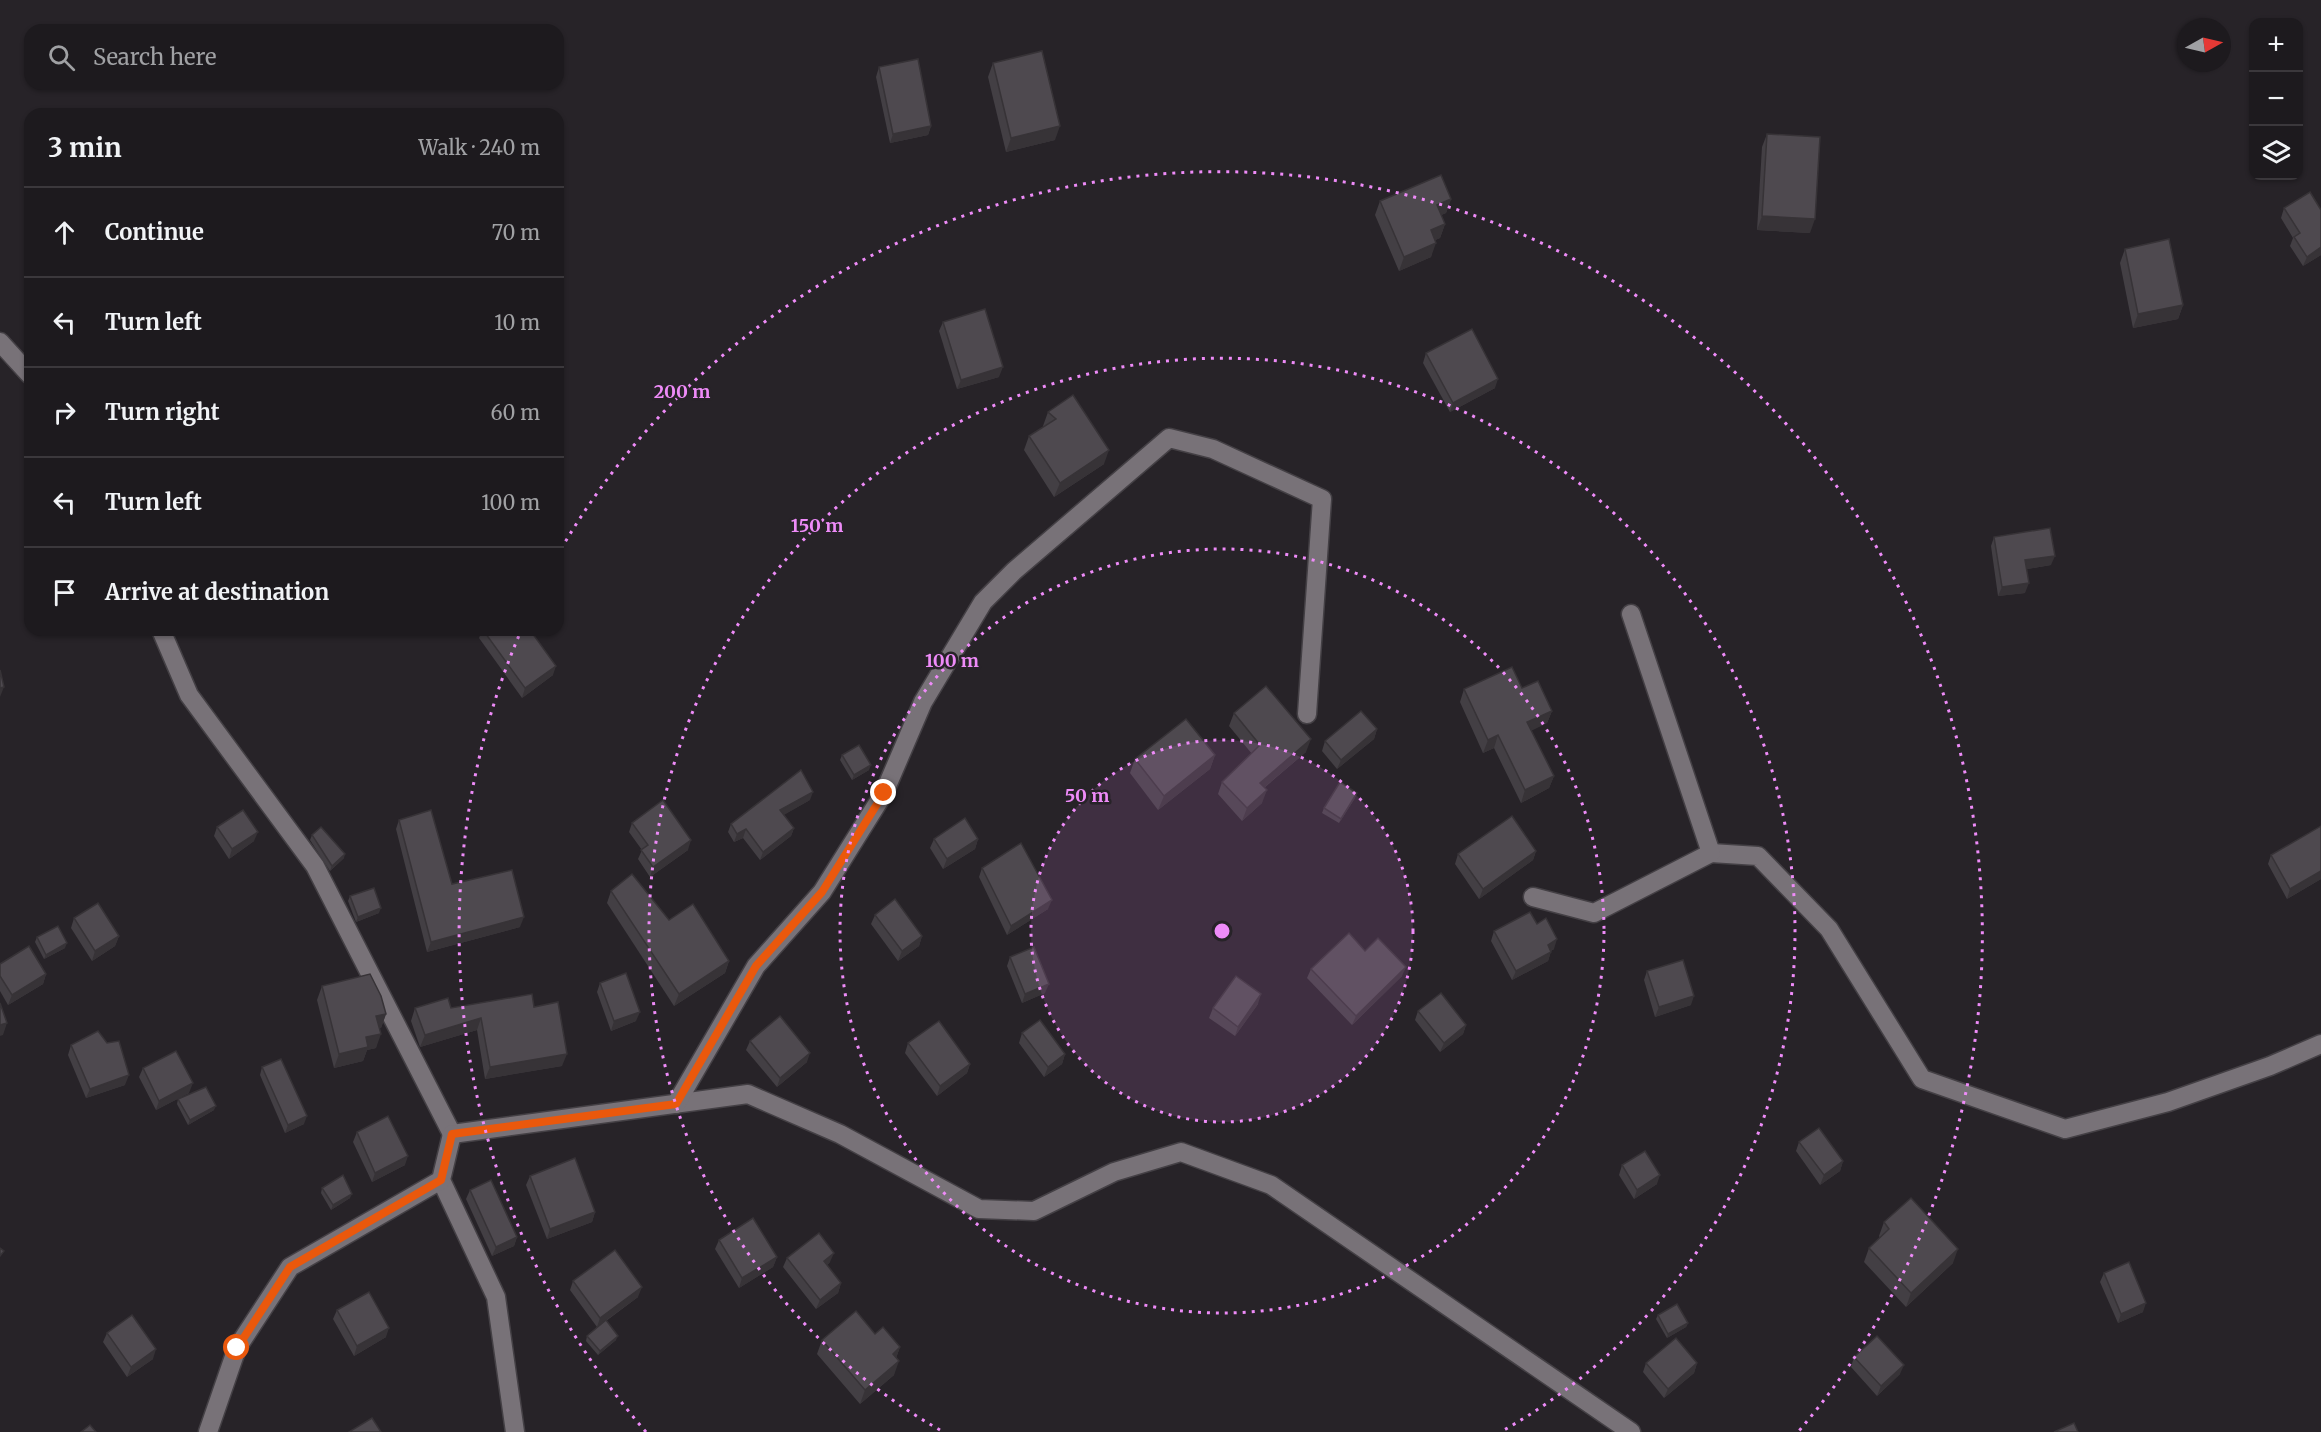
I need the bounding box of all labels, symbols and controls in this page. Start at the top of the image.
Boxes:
north arrow [2177,18,2231,72]
map controls [2249,18,2303,180]
button: + [2249,18,2303,72]
search box [24,24,564,90]
icon: search [45,41,78,74]
text: Search here [93,43,216,71]
button: − [2249,72,2303,126]
button: layers [2249,126,2303,180]
text: 3 min [48,131,122,164]
text: Walk · 240 m [419,135,540,160]
icon: ahead [48,216,81,249]
text: Continue [105,218,204,246]
text: 70 m [492,220,540,245]
icon: left [48,306,81,339]
text: Turn left [105,308,202,336]
text: 10 m [494,310,540,335]
text: 200 m [654,380,710,403]
icon: right [48,396,81,429]
text: Turn right [105,398,219,426]
text: 60 m [490,400,540,425]
icon: left [48,486,81,519]
text: Turn left [105,488,202,516]
text: 100 m [481,490,540,515]
text: 150 m [791,514,843,537]
icon: arrive [48,576,81,609]
text: Arrive at destination [105,578,329,606]
text: 100 m [925,649,979,672]
route end [870,779,896,805]
text: 50 m [1065,784,1109,807]
centre of rings [1212,921,1232,941]
route start [223,1334,249,1360]

